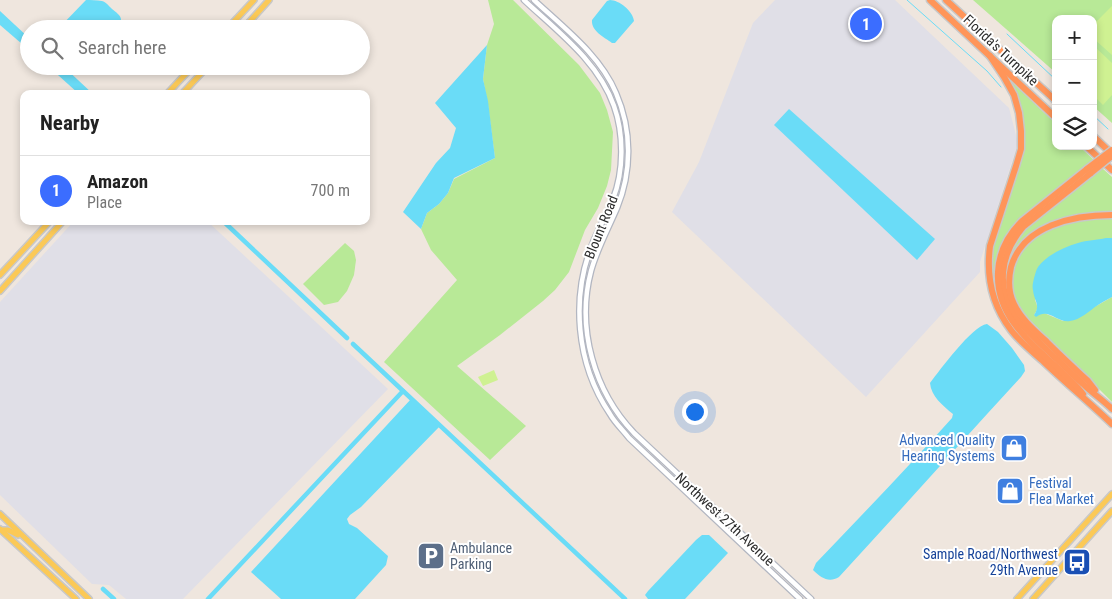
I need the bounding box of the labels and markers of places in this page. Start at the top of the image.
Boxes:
pin: 1 [850,5,882,43]
place label: Advanced Quality Hearing Systems [899,432,995,464]
shop icon: Advanced Quality Hearing Systems [999,433,1029,463]
place label: Festival Flea Market [1029,475,1094,507]
shop icon: Festival Flea Market [995,476,1025,506]
place label: Ambulance Parking [450,540,512,572]
parking icon: Ambulance Parking [416,541,446,571]
place label: Sample Road/Northwest 29th Avenue [923,546,1058,578]
bus stop icon: Sample Road/Northwest 29th Avenue [1062,547,1092,577]

